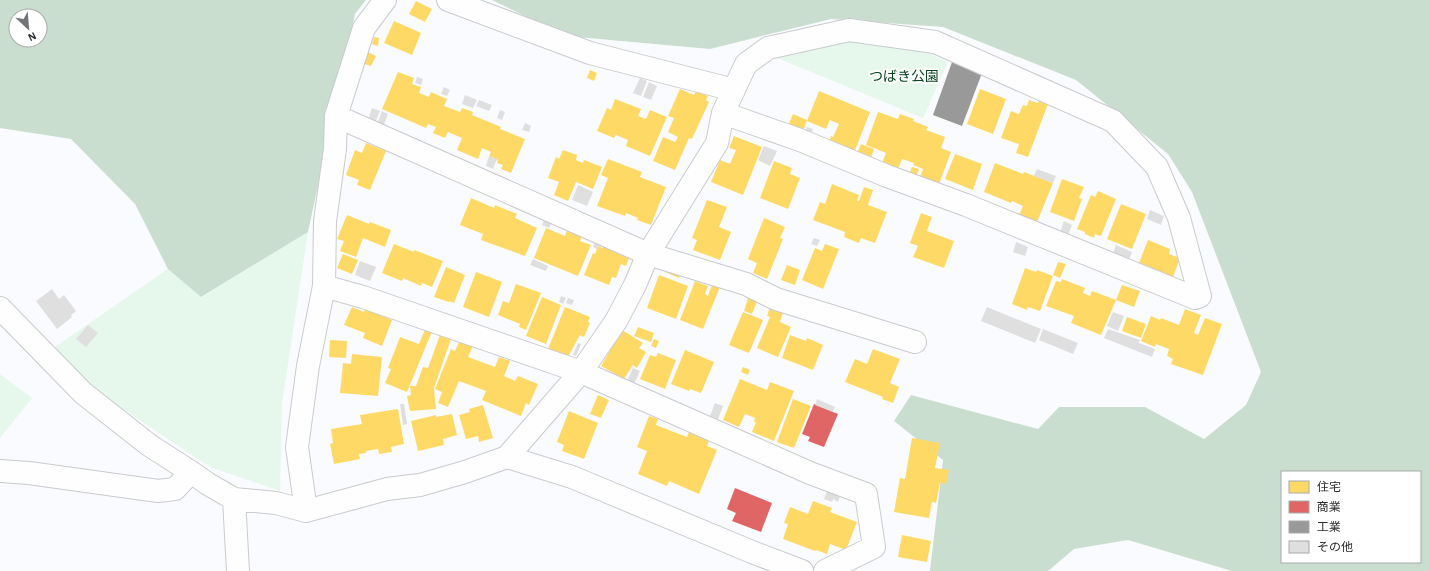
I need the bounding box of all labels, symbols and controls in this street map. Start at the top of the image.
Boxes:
north arrow [8,8,48,48]
text: N [26,30,38,43]
park label: つばき公園 [869,69,939,84]
legend [1281,471,1421,563]
text: 住宅 [1317,480,1341,493]
text: 商業 [1317,501,1341,513]
text: 工業 [1317,521,1341,533]
text: その他 [1317,541,1353,553]

